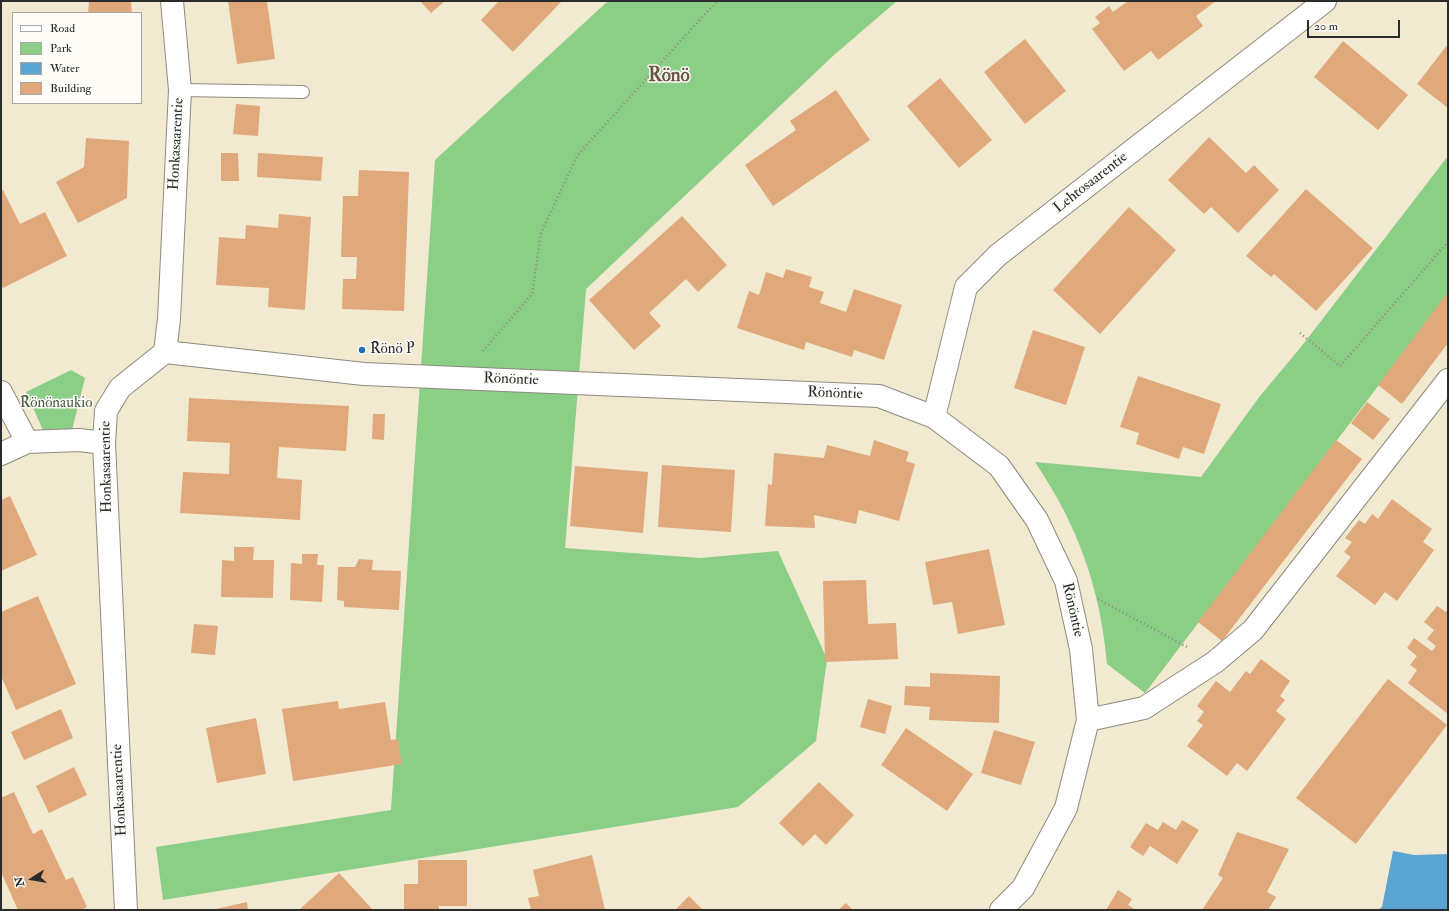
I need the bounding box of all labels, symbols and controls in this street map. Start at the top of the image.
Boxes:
legend [12,12,142,104]
scale bar [1309,12,1402,38]
text: 20 m [1314,19,1338,34]
text: Road [50,21,75,36]
text: Park [50,41,72,56]
text: Water [50,61,79,76]
district label: Rönö [648,66,690,88]
text: Building [50,81,91,96]
street label: Honkasaarentie [166,97,188,191]
street label: Lehtosaarentie [1050,149,1132,217]
place label: Rönö P [370,341,415,359]
marker: Rönö P [357,345,367,355]
street label: Rönöntie [483,370,539,390]
street label: Rönöntie [807,384,863,404]
park label: Rönönaukio [20,395,92,413]
street label: Honkasaarentie [97,421,117,513]
street label: Rönöntie [1057,581,1087,639]
street label: Honkasaarentie [109,743,131,837]
north arrow [12,859,52,899]
text: N [12,875,27,888]

